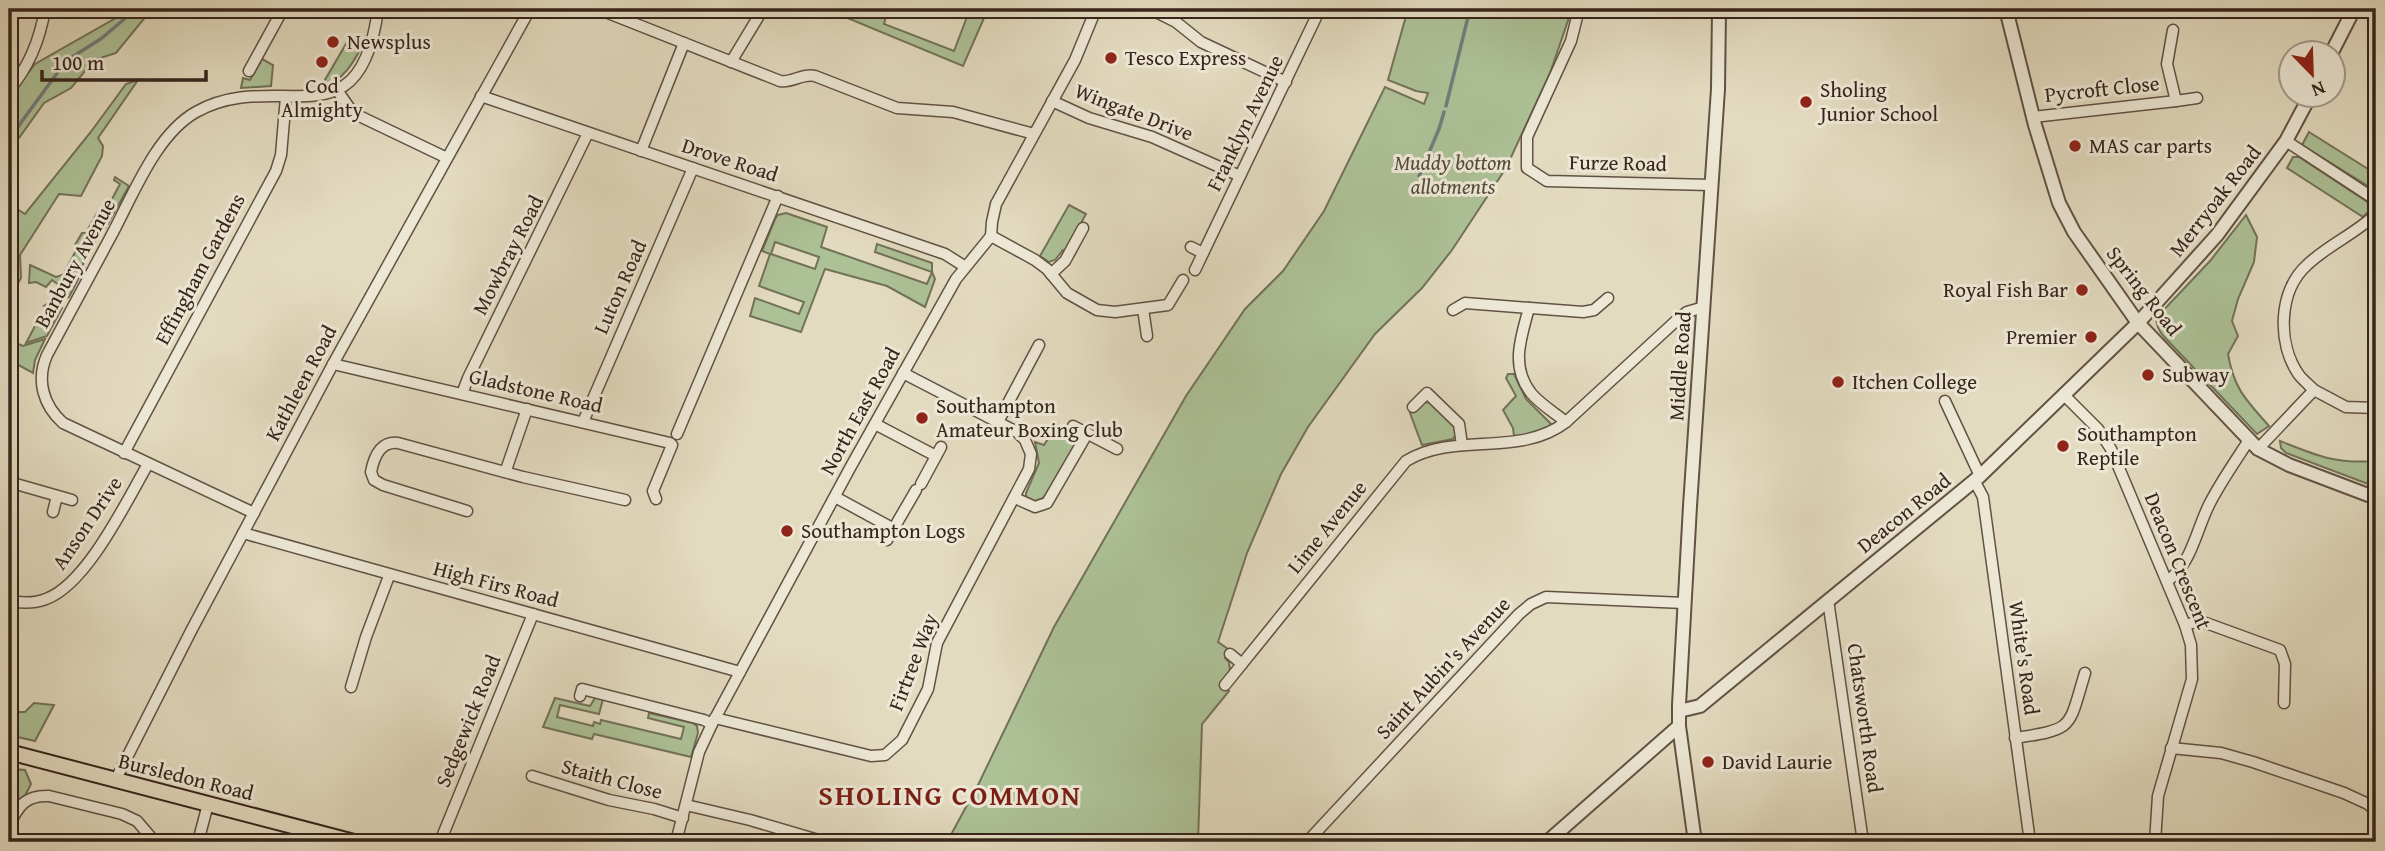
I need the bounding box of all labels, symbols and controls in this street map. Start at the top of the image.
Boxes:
place label: Newsplus [347,26,431,57]
marker: Newsplus [325,34,341,50]
scale bar [42,38,206,82]
north arrow [2276,38,2346,108]
place label: Tesco Express [1125,42,1246,73]
text: 100 m [52,47,104,78]
street label: Franklyn Avenue [1198,49,1291,196]
marker: Tesco Express [1103,50,1119,66]
marker: Cod Almighty [314,54,330,70]
street label: Pycroft Close [2043,67,2161,110]
place label: Cod Almighty [281,70,363,125]
place label: Sholing Junior School [1817,74,1938,129]
text: N [2307,74,2330,105]
street label: Wingate Drive [1070,75,1198,148]
marker: Sholing Junior School [1798,94,1814,110]
street label: Drove Road [678,129,783,190]
place label: MAS car parts [2089,130,2212,161]
marker: MAS car parts [2067,138,2083,154]
street label: Merryoak Road [2161,138,2269,263]
street label: Furze Road [1569,146,1668,179]
park label: Muddy bottom allotments [1394,147,1512,202]
street label: Effingham Gardens [147,187,253,350]
street label: Mowbray Road [464,189,551,320]
street label: Banbury Avenue [26,192,123,333]
street label: Luton Road [585,234,654,339]
street label: Spring Road [2099,239,2190,343]
place label: Royal Fish Bar [1943,274,2068,305]
marker: Royal Fish Bar [2074,282,2090,298]
street label: Middle Road [1660,309,1699,422]
street label: Kathleen Road [257,318,345,446]
place label: Premier [2006,321,2077,352]
marker: Premier [2083,329,2099,345]
street label: North East Road [812,341,908,480]
place label: Subway [2162,359,2230,390]
street label: Gladstone Road [466,360,607,421]
place label: Itchen College [1852,366,1977,397]
marker: Subway [2140,367,2156,383]
marker: Itchen College [1830,374,1846,390]
place label: Southampton Amateur Boxing Club [936,390,1123,445]
marker: Southampton Amateur Boxing Club [914,410,930,426]
place label: Southampton Reptile [2077,418,2197,473]
marker: Southampton Reptile [2055,438,2071,454]
street label: Deacon Road [1850,465,1958,560]
street label: Anson Drive [44,470,129,576]
street label: Lime Avenue [1279,473,1374,580]
street label: Deacon Crescent [2137,488,2220,635]
place label: Southampton Logs [801,515,965,546]
marker: Southampton Logs [779,523,795,539]
street label: High Firs Road [430,552,563,615]
street label: Saint Aubin's Avenue [1368,589,1517,746]
street label: White's Road [2001,599,2048,718]
street label: Firtree Way [880,608,946,715]
street label: Chatsworth Road [1840,641,1891,795]
street label: Sedgewick Road [427,649,509,792]
street label: Bursledon Road [115,745,258,808]
place label: David Laurie [1722,746,1833,777]
street label: Staith Close [558,750,666,807]
marker: David Laurie [1700,754,1716,770]
district label: SHOLING COMMON [818,774,1082,815]

